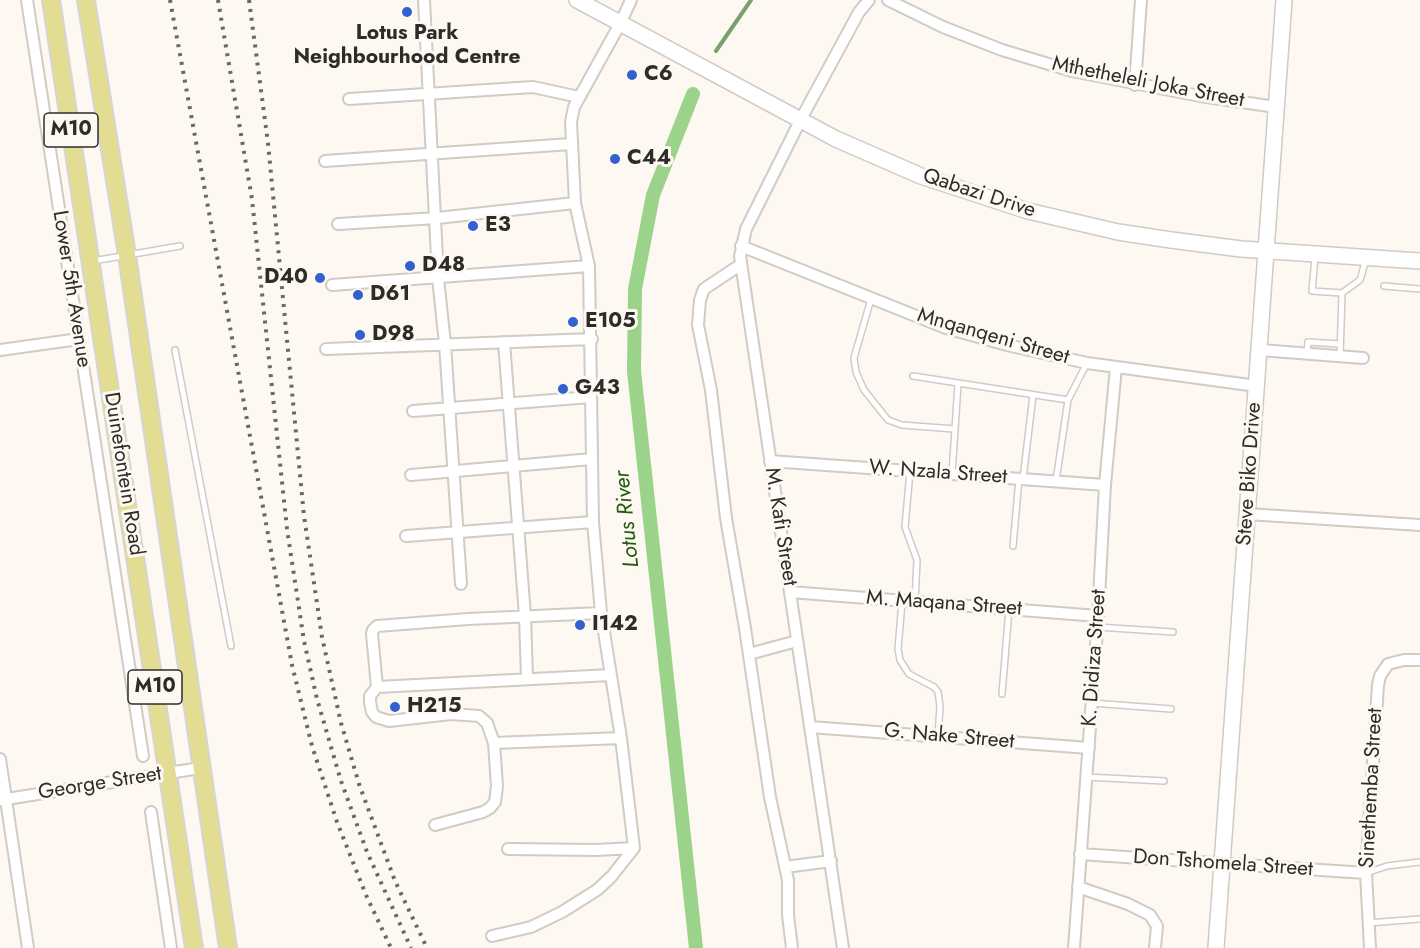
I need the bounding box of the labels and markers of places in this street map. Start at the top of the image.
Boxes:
marker: Lotus Park Neighbourhood Centre [400,5,414,19]
place label: Lotus Park Neighbourhood Centre [293,21,521,71]
place label: C6 [644,62,673,88]
marker: C6 [625,68,639,82]
place label: C44 [627,146,671,172]
marker: C44 [608,152,622,166]
place label: E3 [485,213,511,239]
marker: E3 [466,219,480,233]
place label: D48 [422,253,465,279]
marker: D48 [403,259,417,273]
place label: D40 [264,265,308,291]
marker: D40 [313,271,327,285]
place label: D61 [370,282,410,308]
marker: D61 [351,288,365,302]
place label: E105 [585,309,636,335]
marker: E105 [566,315,580,329]
place label: D98 [372,322,415,348]
marker: D98 [353,328,367,342]
place label: G43 [575,376,620,402]
marker: G43 [556,382,570,396]
place label: I142 [592,612,638,638]
marker: I142 [573,618,587,632]
place label: H215 [407,694,462,720]
marker: H215 [388,700,402,714]

